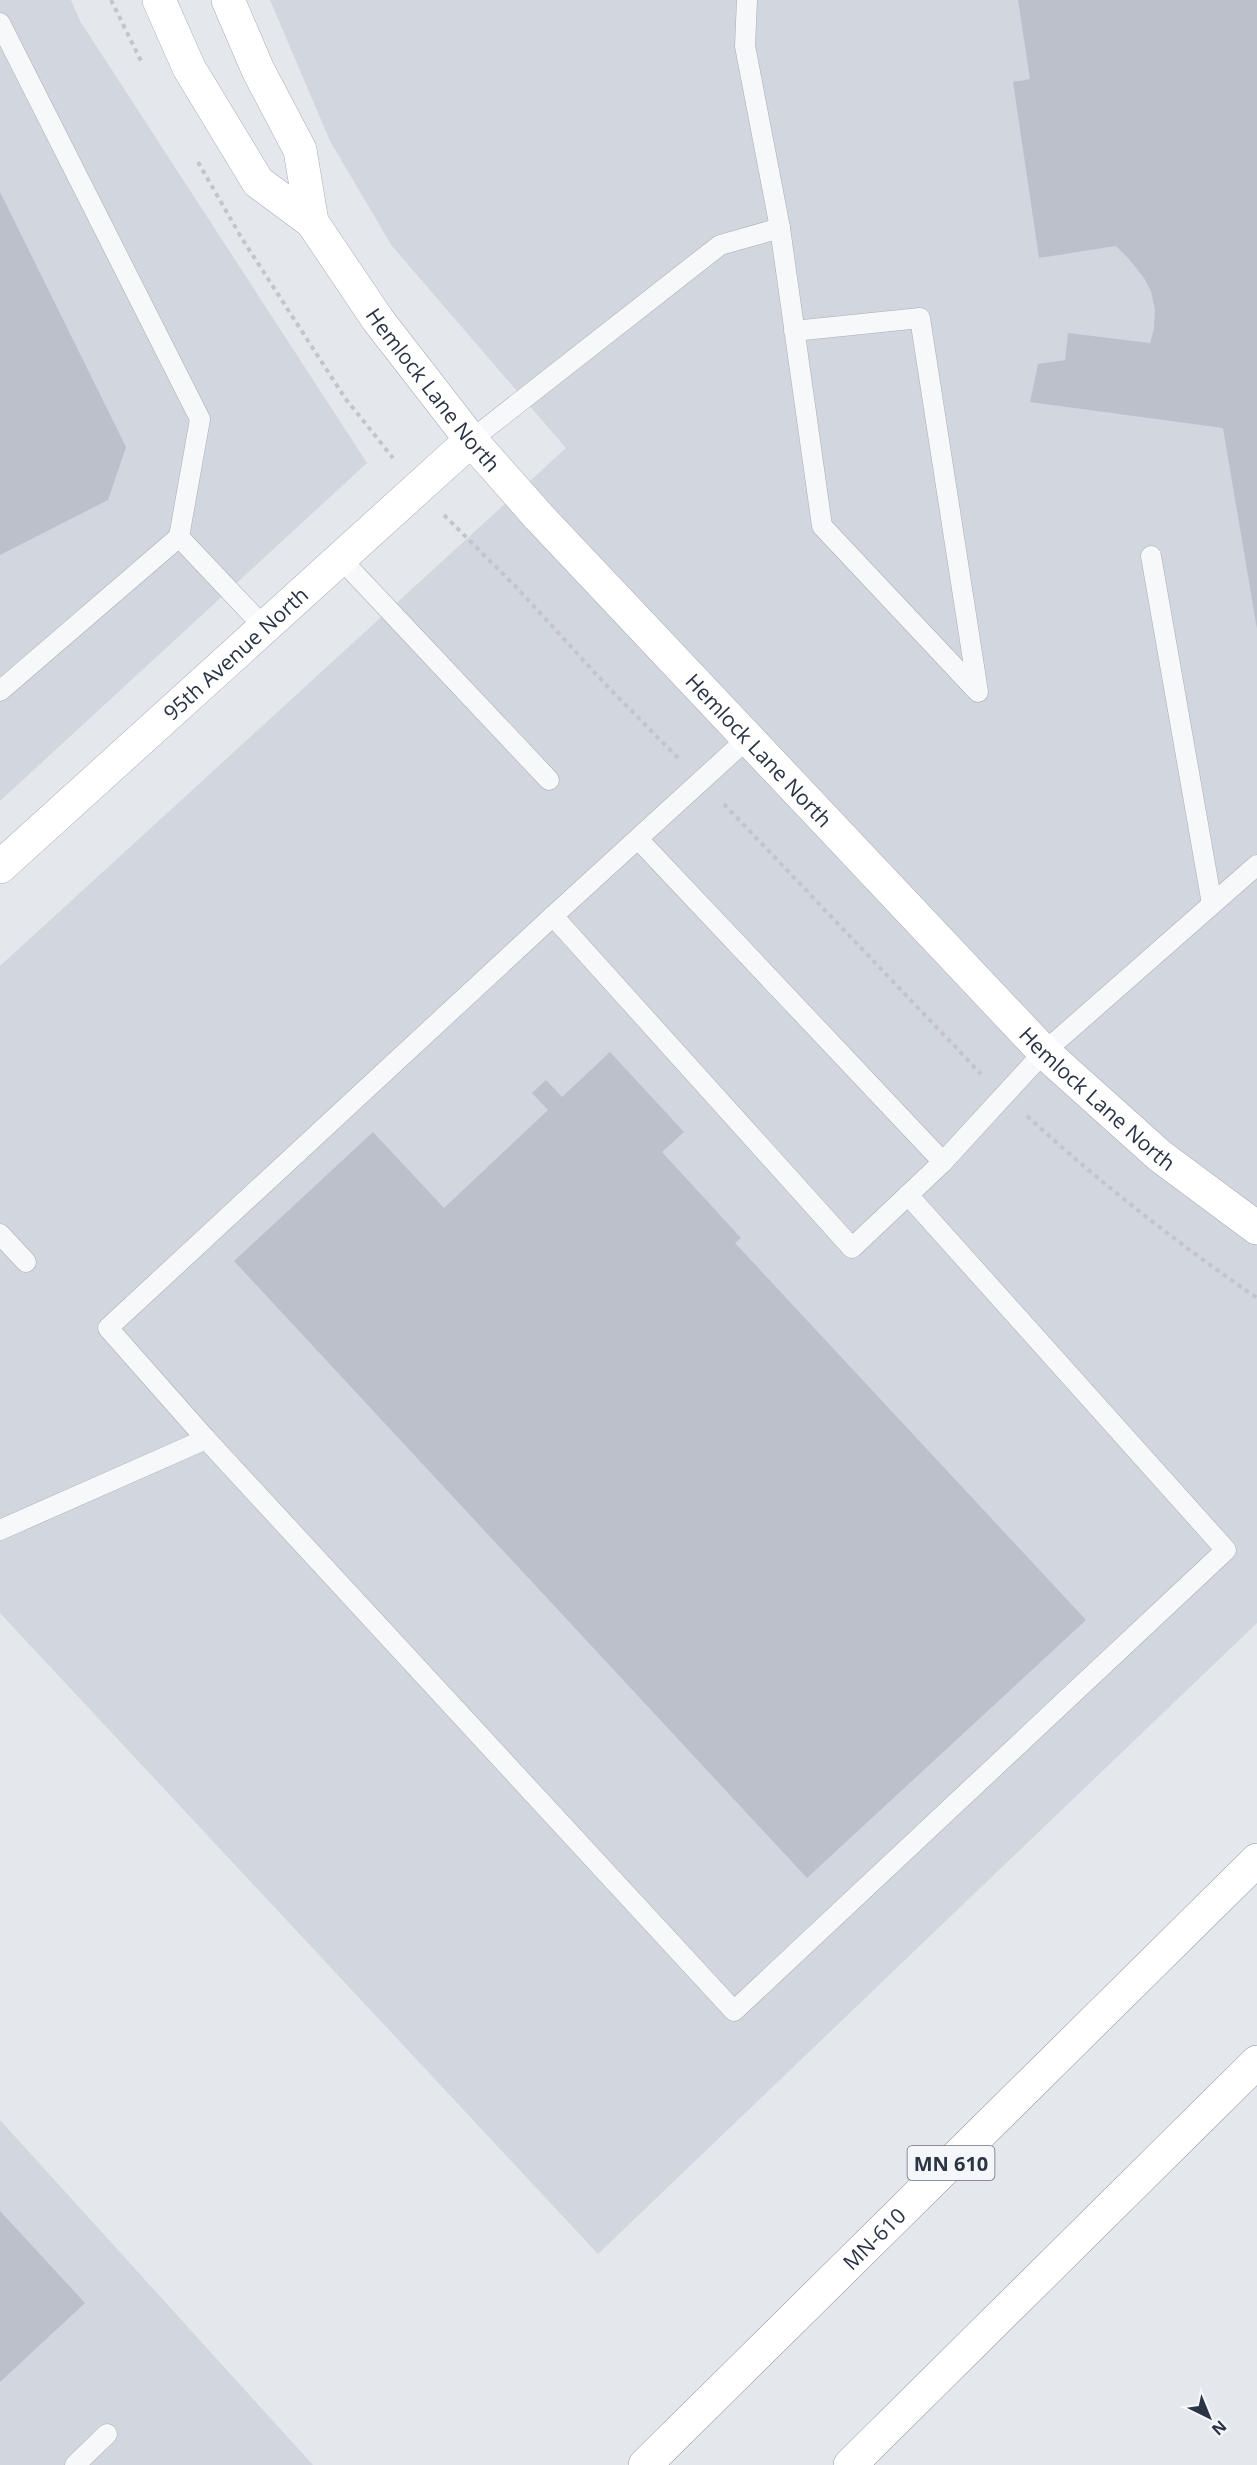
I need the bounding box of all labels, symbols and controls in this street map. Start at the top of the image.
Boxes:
street label: Hemlock Lane North [360,302,507,478]
street label: 95th Avenue North [157,581,314,726]
street label: Hemlock Lane North [680,667,838,833]
street label: Hemlock Lane North [1013,1021,1181,1177]
road number: MN 610 [908,2146,994,2180]
street label: MN-610 [837,2201,911,2276]
north arrow [1179,2387,1239,2447]
text: N [1207,2415,1231,2440]

